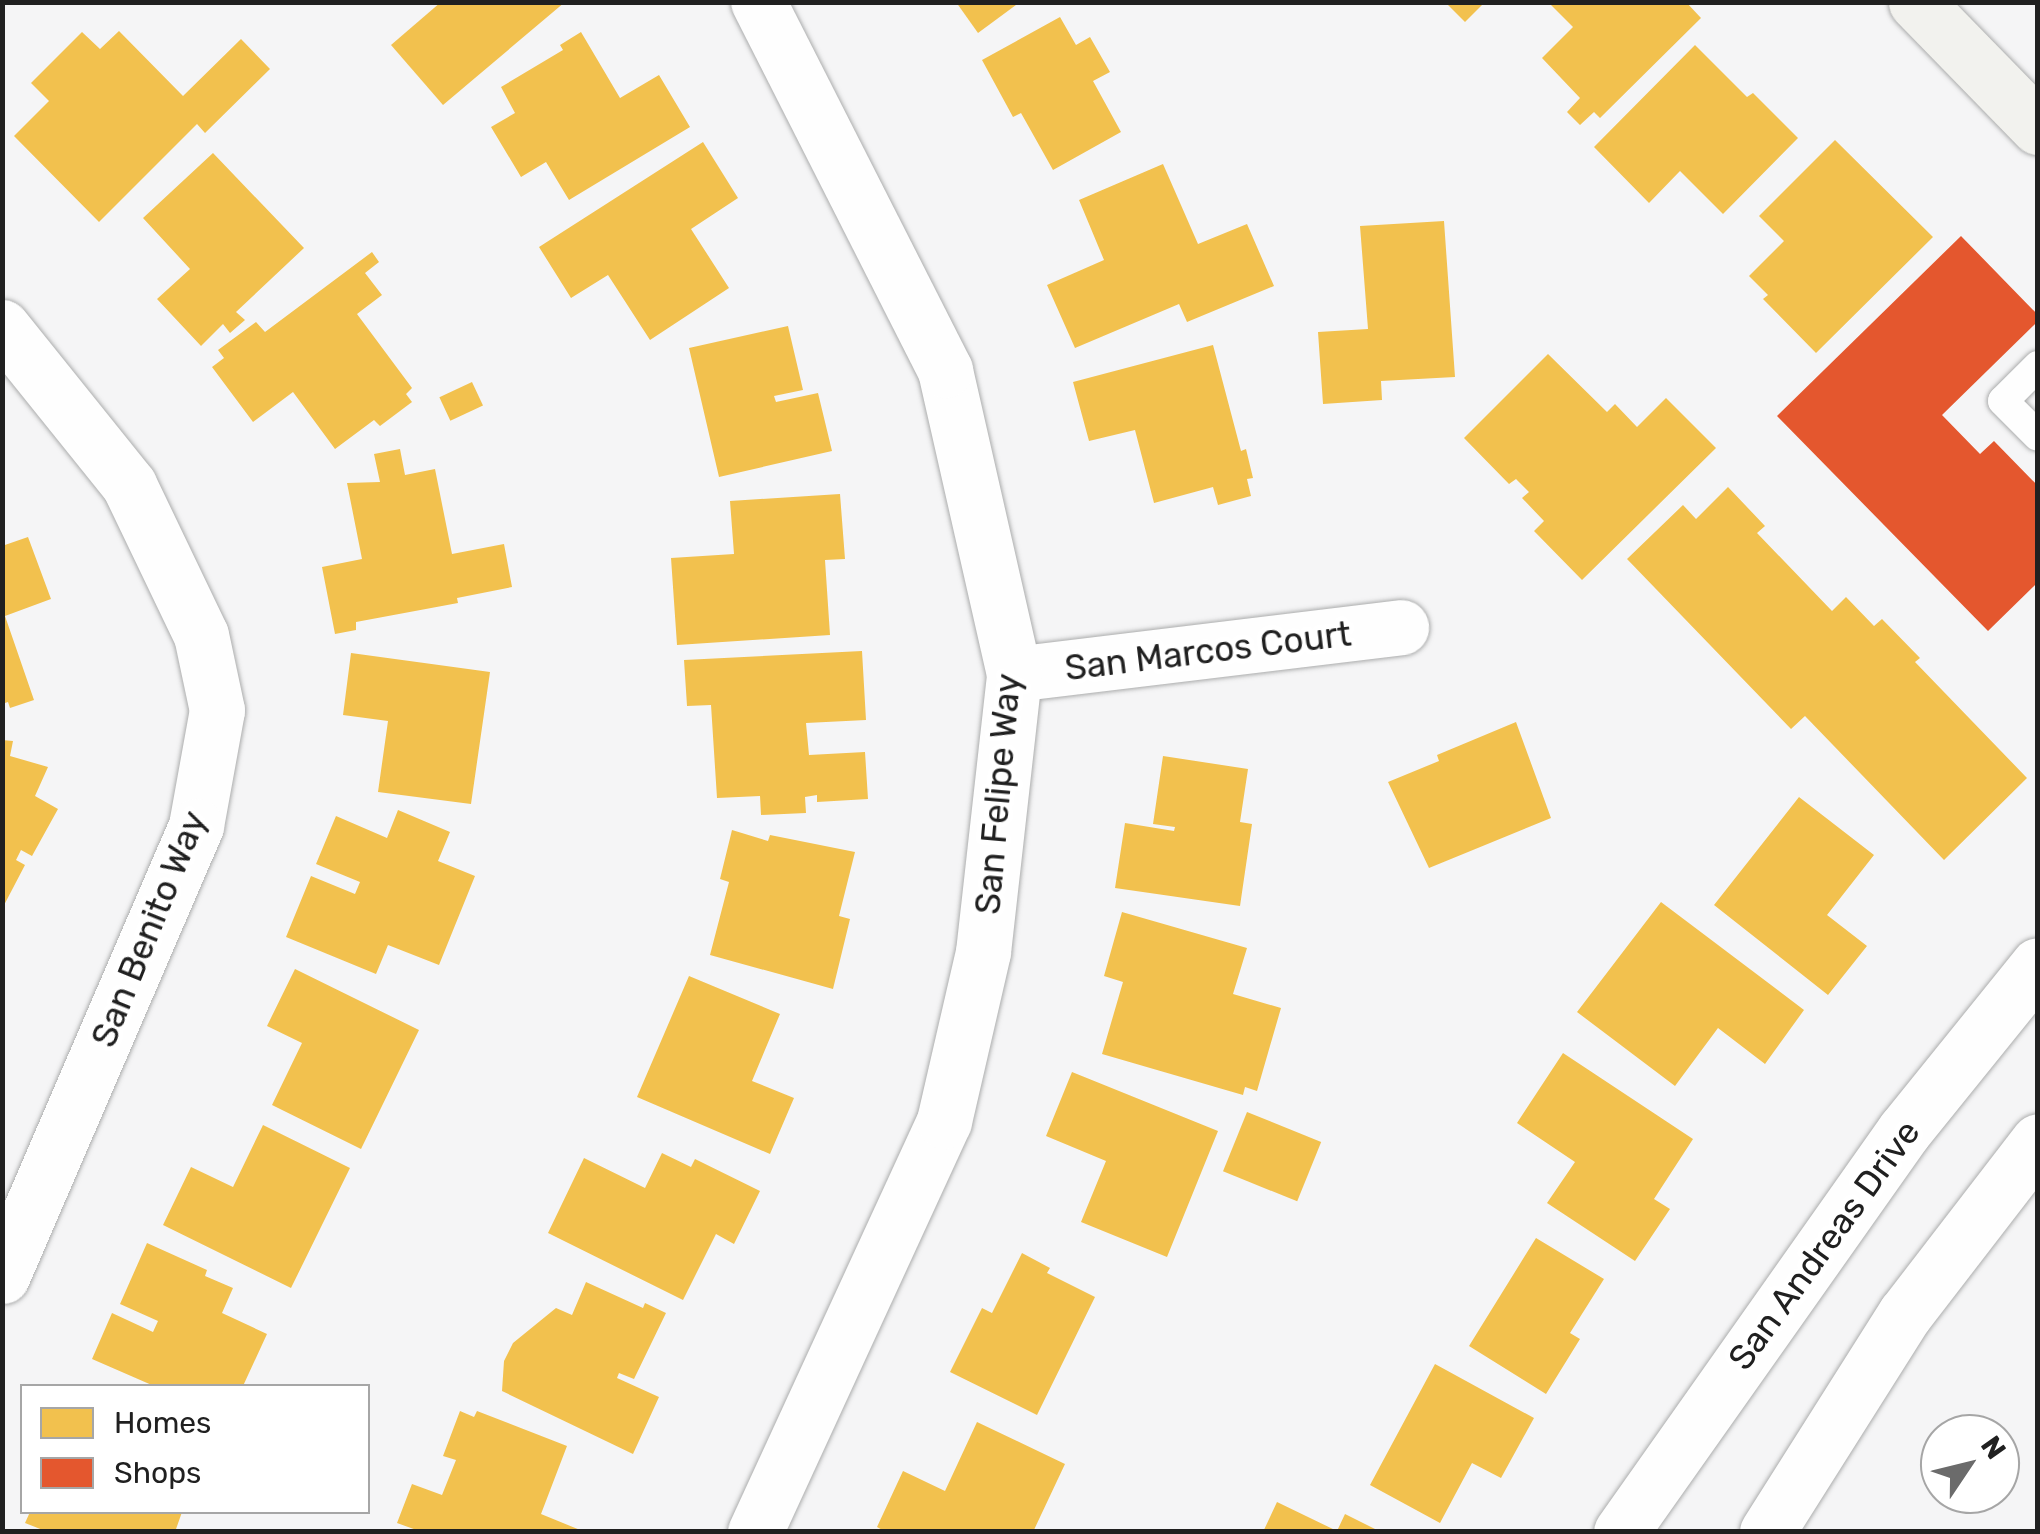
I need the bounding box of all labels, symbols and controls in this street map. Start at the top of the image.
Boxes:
street label: San Marcos Court [1062,613,1354,689]
street label: San Felipe Way [967,672,1029,916]
street label: San Benito Way [82,805,216,1053]
street label: San Andreas Drive [1719,1112,1929,1378]
legend [20,1384,370,1514]
text: Homes [114,1405,211,1441]
north arrow [1920,1414,2020,1514]
text: N [1974,1430,2013,1465]
text: Shops [114,1455,201,1491]

